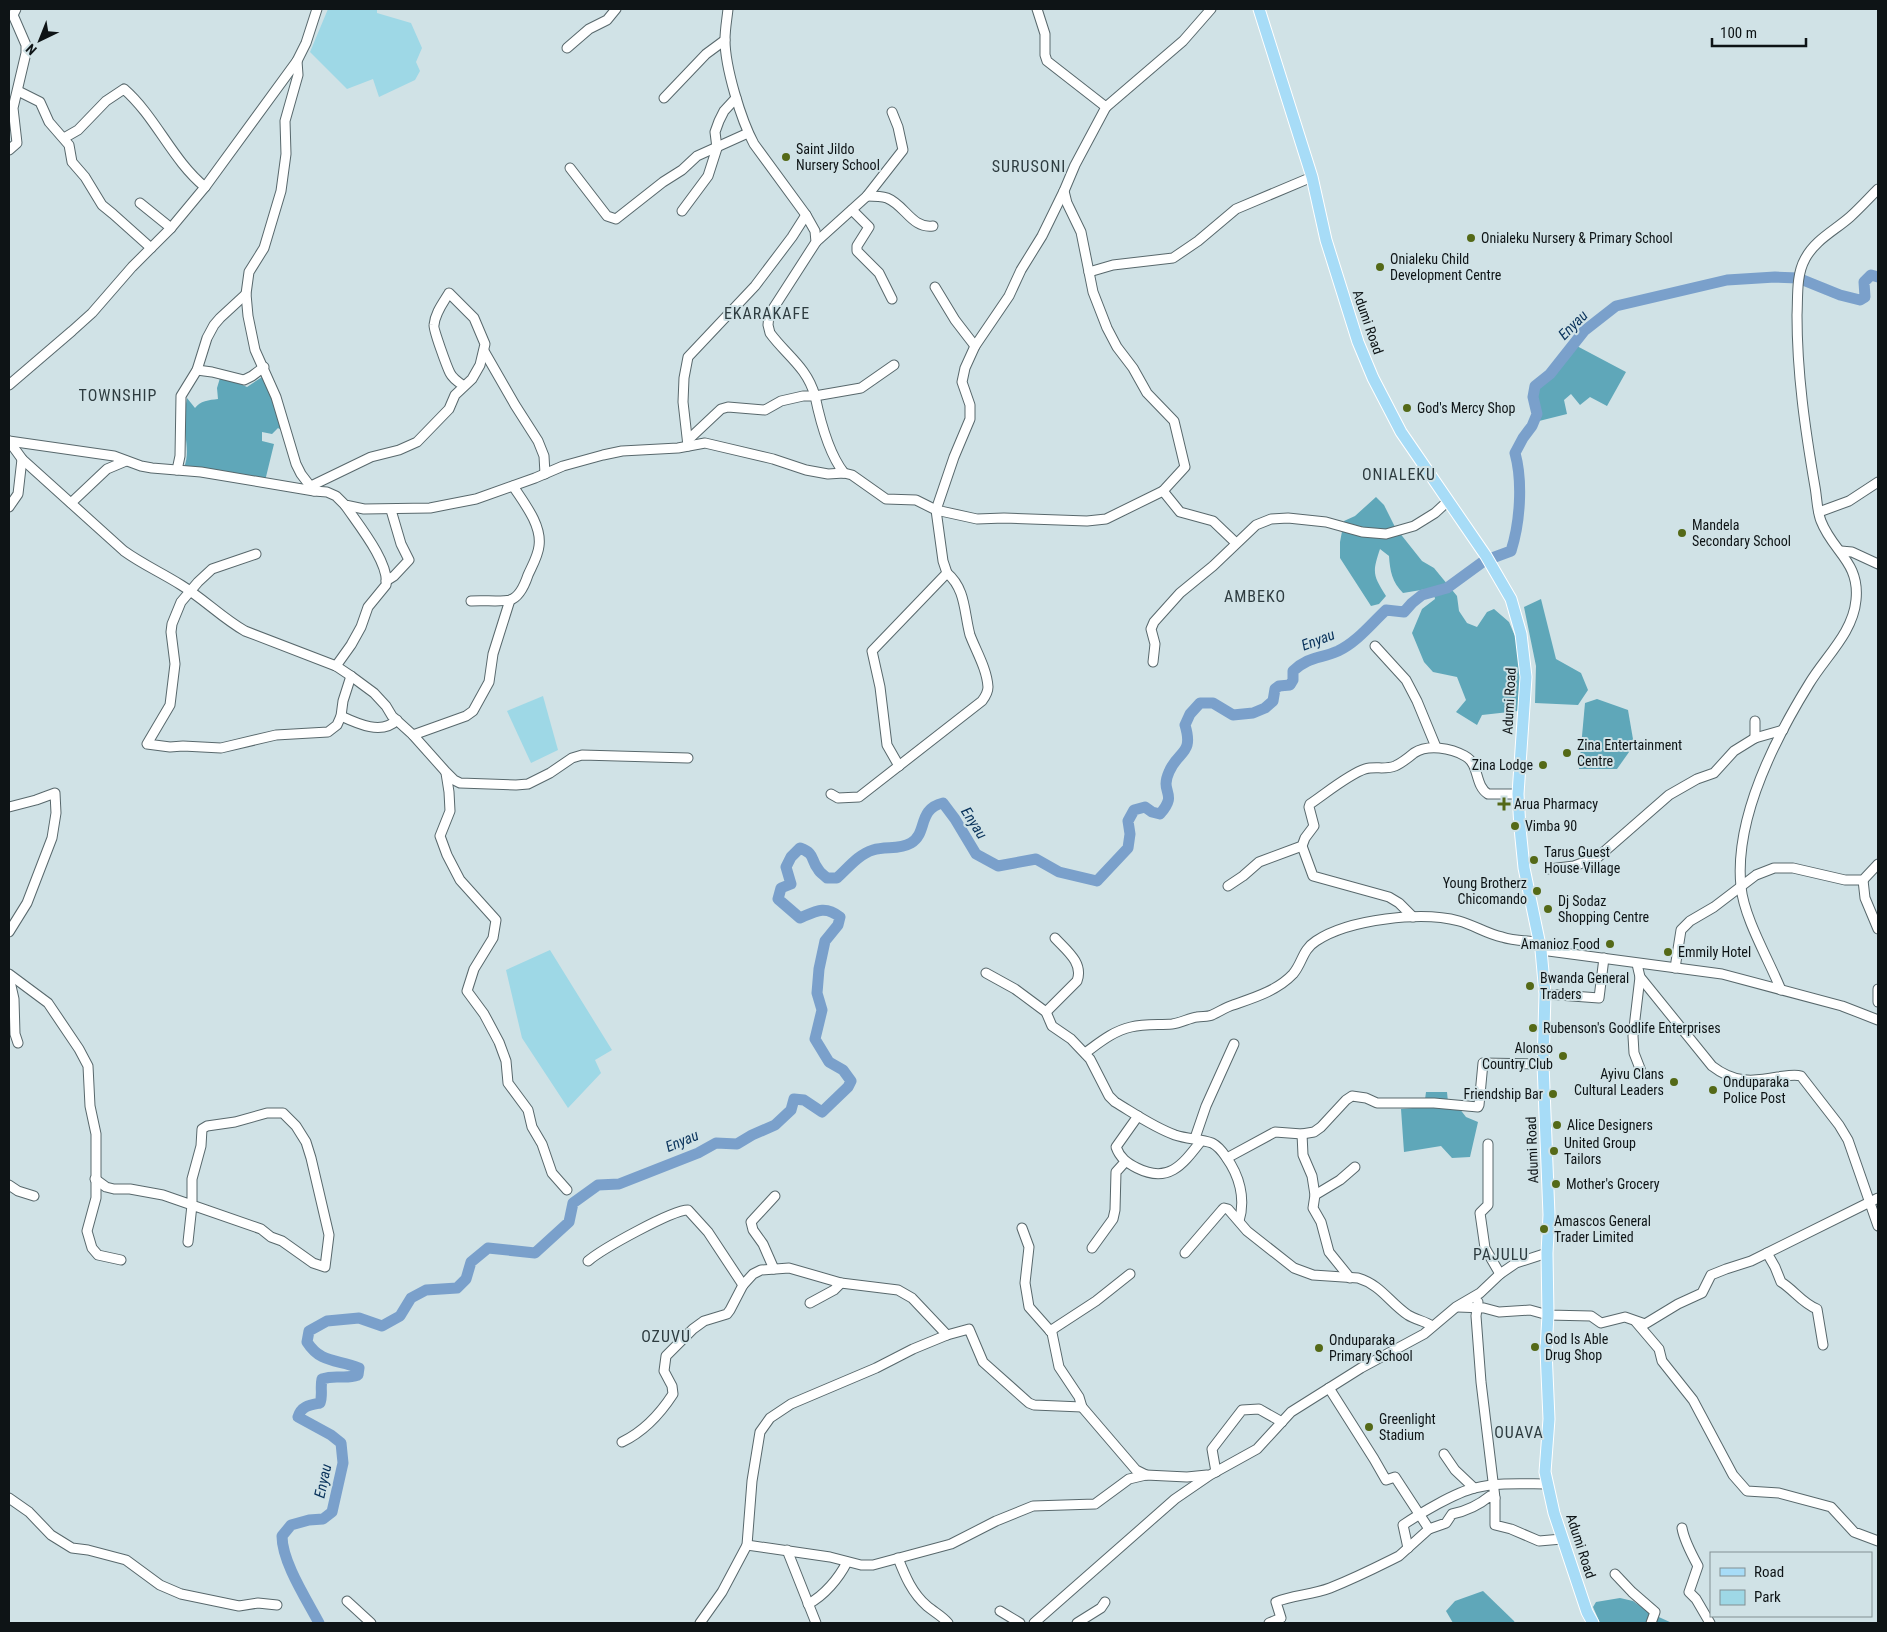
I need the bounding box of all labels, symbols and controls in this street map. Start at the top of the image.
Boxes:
north arrow [15,15,65,65]
scale bar [1712,15,1806,47]
text: 100 m [1720,24,1757,42]
text: N [23,41,40,58]
place label: Saint Jildo Nursery School [796,141,880,173]
marker: Saint Jildo Nursery School [780,151,792,163]
district label: SURUSONI [992,157,1066,176]
place label: Onialeku Nursery & Primary School [1481,230,1673,246]
marker: Onialeku Nursery & Primary School [1465,232,1477,244]
place label: Onialeku Child Development Centre [1390,251,1502,283]
marker: Onialeku Child Development Centre [1374,261,1386,273]
street label: Adumi Road [1350,288,1386,356]
district label: EKARAKAFE [724,304,810,323]
water label: Enyau [1555,307,1591,343]
district label: TOWNSHIP [79,386,157,405]
place label: God's Mercy Shop [1417,400,1516,416]
marker: God's Mercy Shop [1401,402,1413,414]
district label: ONIALEKU [1362,465,1436,484]
place label: Mandela Secondary School [1692,517,1791,549]
marker: Mandela Secondary School [1676,527,1688,539]
district label: AMBEKO [1224,587,1286,606]
water label: Enyau [1299,625,1337,655]
street label: Adumi Road [1499,667,1519,735]
place label: Zina Entertainment Centre [1577,737,1682,769]
marker: Zina Entertainment Centre [1561,747,1573,759]
place label: Zina Lodge [1472,757,1533,773]
marker: Zina Lodge [1537,759,1549,771]
place label: Arua Pharmacy [1514,796,1598,812]
marker: Arua Pharmacy [1498,798,1510,810]
water label: Enyau [957,804,991,842]
place label: Vimba 90 [1525,818,1577,834]
marker: Vimba 90 [1509,820,1521,832]
place label: Tarus Guest House Village [1544,844,1621,876]
marker: Tarus Guest House Village [1528,854,1540,866]
place label: Young Brotherz Chicomando [1443,875,1527,907]
marker: Young Brotherz Chicomando [1531,885,1543,897]
place label: Dj Sodaz Shopping Centre [1558,893,1650,925]
marker: Dj Sodaz Shopping Centre [1542,903,1554,915]
place label: Amanioz Food [1521,936,1600,952]
marker: Amanioz Food [1604,938,1616,950]
place label: Emmily Hotel [1678,944,1751,960]
marker: Emmily Hotel [1662,946,1674,958]
place label: Bwanda General Traders [1540,970,1629,1002]
marker: Bwanda General Traders [1524,980,1536,992]
place label: Rubenson's Goodlife Enterprises [1543,1020,1721,1036]
marker: Rubenson's Goodlife Enterprises [1527,1022,1539,1034]
place label: Alonso Country Club [1482,1040,1553,1072]
marker: Alonso Country Club [1557,1050,1569,1062]
place label: Ayivu Clans Cultural Leaders [1574,1066,1664,1098]
place label: Onduparaka Police Post [1723,1074,1789,1106]
marker: Ayivu Clans Cultural Leaders [1668,1076,1680,1088]
marker: Onduparaka Police Post [1707,1084,1719,1096]
place label: Friendship Bar [1464,1086,1543,1102]
marker: Friendship Bar [1547,1088,1559,1100]
street label: Adumi Road [1523,1116,1541,1184]
place label: Alice Designers [1567,1117,1653,1133]
marker: Alice Designers [1551,1119,1563,1131]
water label: Enyau [663,1126,701,1156]
place label: United Group Tailors [1564,1135,1636,1167]
marker: United Group Tailors [1548,1145,1560,1157]
place label: Mother's Grocery [1566,1176,1660,1192]
marker: Mother's Grocery [1550,1178,1562,1190]
place label: Amascos General Trader Limited [1554,1213,1651,1245]
marker: Amascos General Trader Limited [1538,1223,1550,1235]
district label: PAJULU [1473,1245,1529,1264]
district label: OZUVU [641,1327,691,1346]
place label: God Is Able Drug Shop [1545,1331,1609,1363]
place label: Onduparaka Primary School [1329,1332,1413,1364]
marker: God Is Able Drug Shop [1529,1341,1541,1353]
marker: Onduparaka Primary School [1313,1342,1325,1354]
place label: Greenlight Stadium [1379,1411,1436,1443]
marker: Greenlight Stadium [1363,1421,1375,1433]
district label: OUAVA [1494,1423,1544,1442]
water label: Enyau [311,1462,335,1500]
street label: Adumi Road [1563,1512,1599,1580]
legend [1710,1552,1872,1617]
text: Road [1754,1563,1784,1581]
text: Park [1754,1588,1781,1606]

